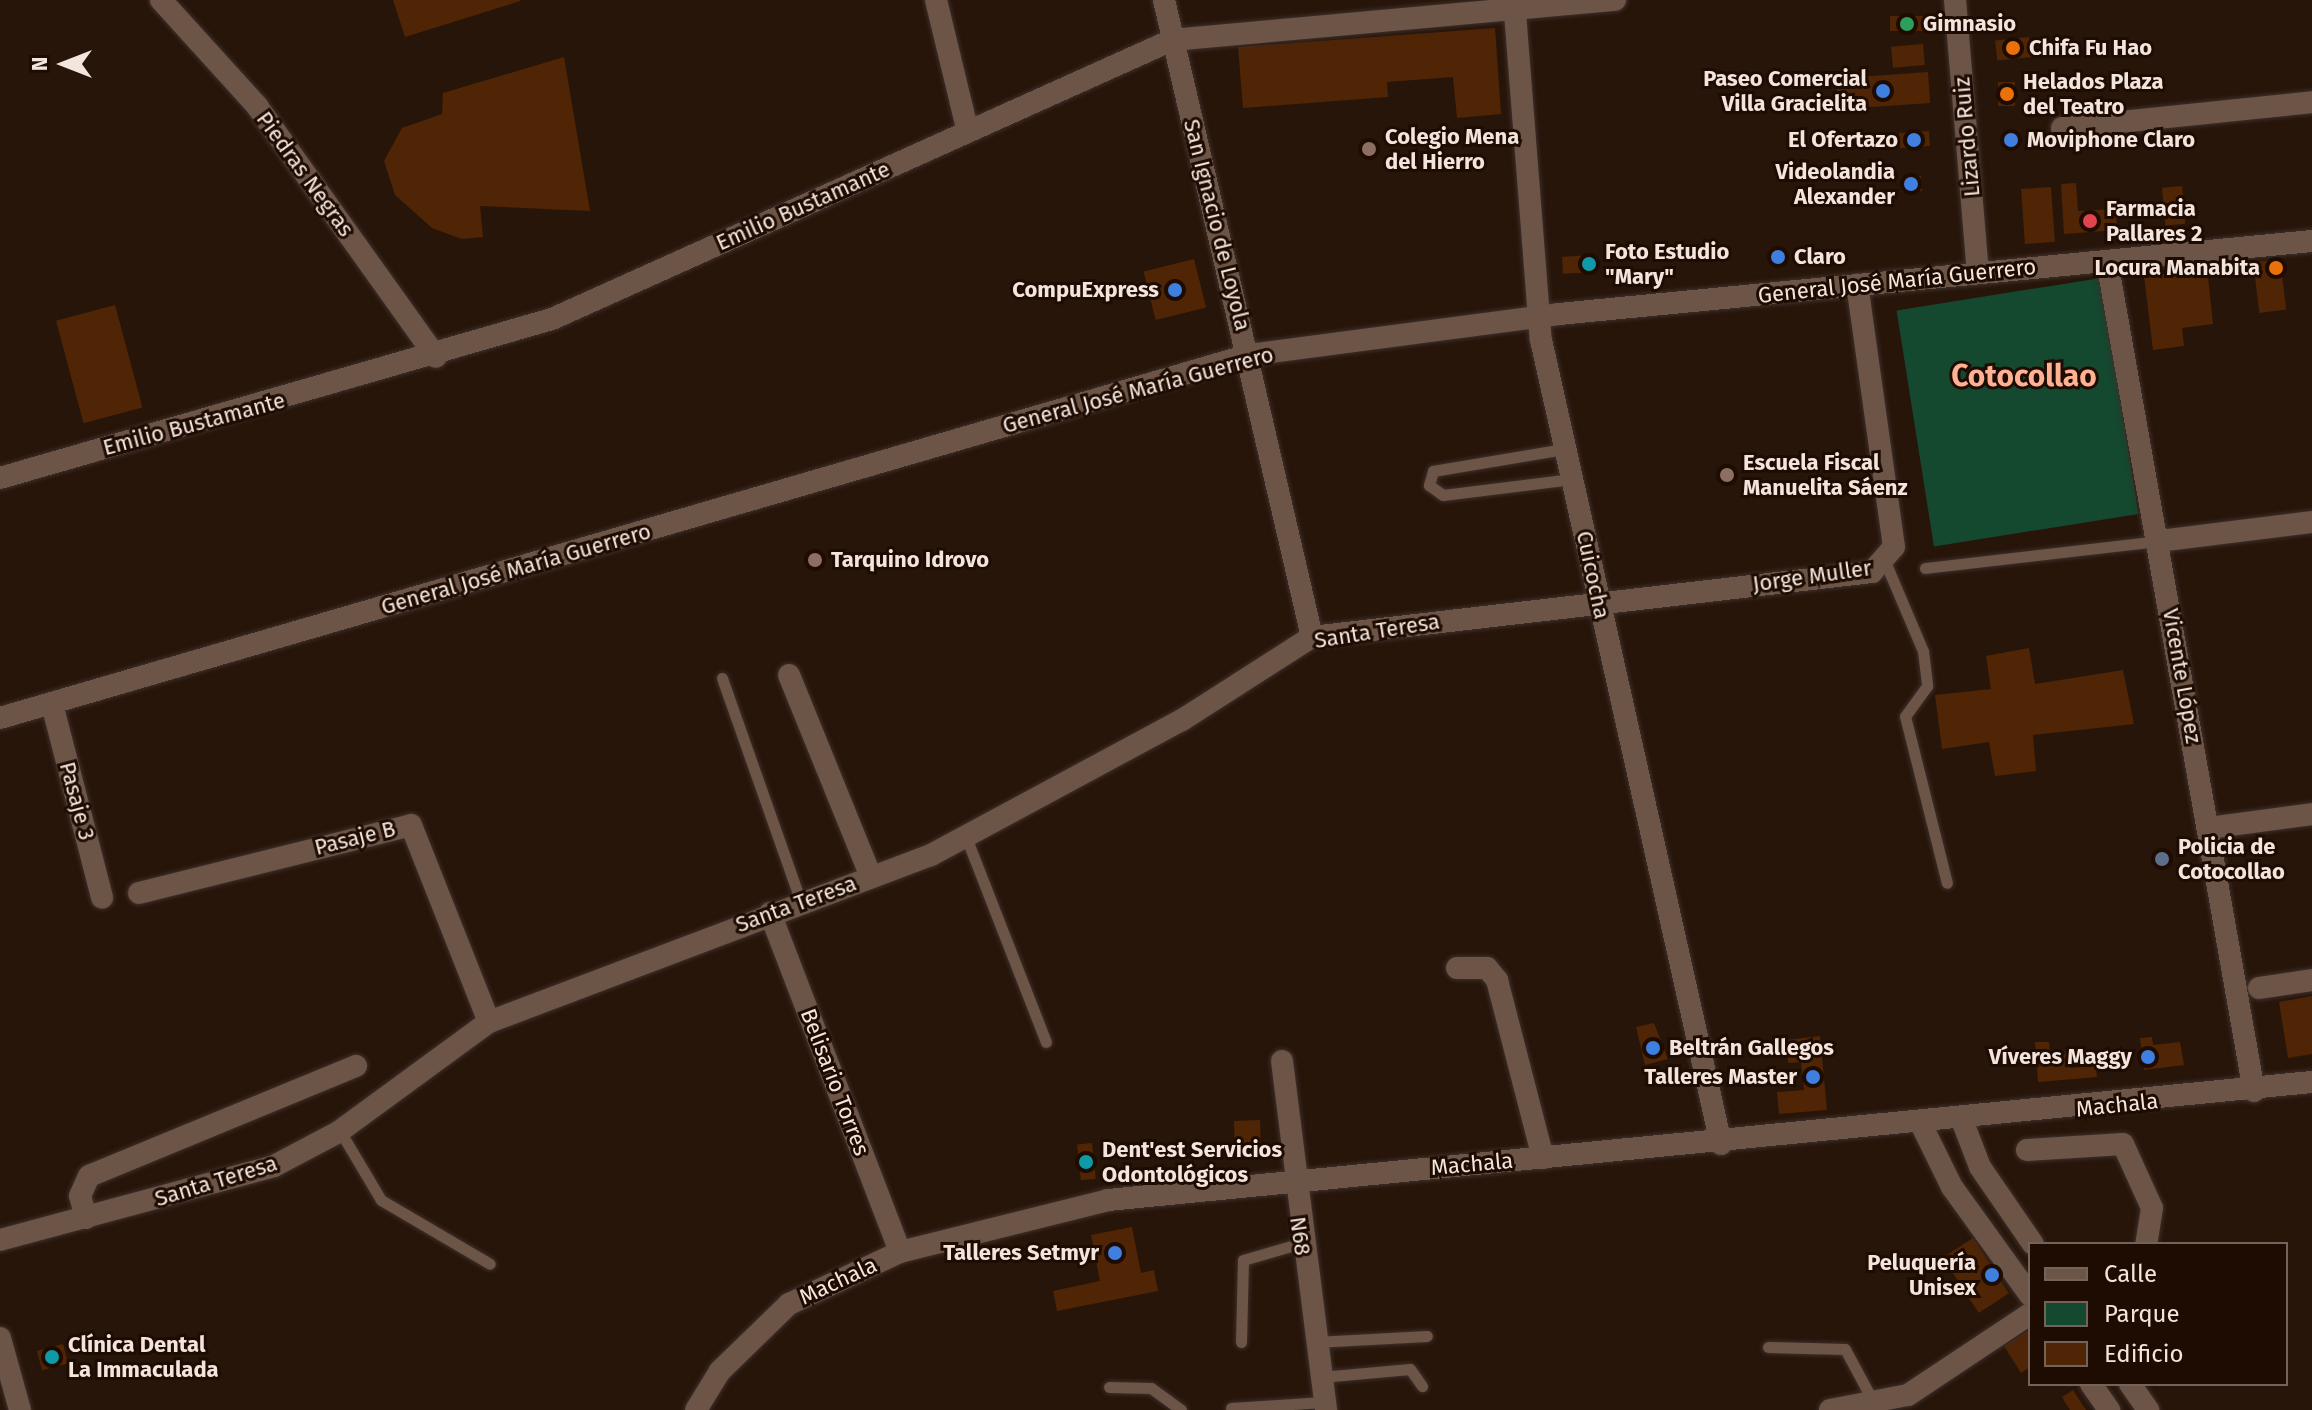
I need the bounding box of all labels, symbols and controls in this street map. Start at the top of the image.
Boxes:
place label: Gimnasio [1923,11,2016,37]
marker: Gimnasio [1898,15,1916,33]
north arrow [24,24,104,104]
place label: Chifa Fu Hao [2029,35,2152,61]
marker: Chifa Fu Hao [2004,39,2022,57]
text: N [26,57,53,71]
place label: Paseo Comercial Villa Gracielita [1703,65,1867,116]
place label: Helados Plaza del Teatro [2023,68,2163,120]
street label: Lizardo Ruiz [1949,76,1985,198]
marker: Paseo Comercial Villa Gracielita [1874,82,1892,100]
marker: Helados Plaza del Teatro [1998,85,2016,103]
street label: Piedras Negras [251,106,359,242]
street label: San Ignacio de Loyola [1178,117,1256,333]
place label: Colegio Mena del Hierro [1385,123,1519,174]
place label: El Ofertazo [1788,127,1898,153]
place label: Moviphone Claro [2027,127,2195,153]
marker: El Ofertazo [1905,131,1923,149]
marker: Moviphone Claro [2002,131,2020,149]
marker: Colegio Mena del Hierro [1360,140,1378,158]
street label: Emilio Bustamante [712,156,894,256]
place label: Videolandia Alexander [1775,158,1895,210]
marker: Videolandia Alexander [1902,175,1920,193]
place label: Farmacia Pallares 2 [2106,195,2202,246]
marker: Farmacia Pallares 2 [2081,212,2099,230]
place label: Foto Estudio "Mary" [1605,238,1729,290]
place label: Claro [1794,244,1846,270]
marker: Claro [1769,248,1787,266]
street label: General José María Guerrero [1757,253,2037,309]
marker: Foto Estudio "Mary" [1580,255,1598,273]
place label: Locura Manabita [2094,255,2260,281]
marker: Locura Manabita [2267,259,2285,277]
place label: CompuExpress [1012,277,1159,303]
marker: CompuExpress [1166,281,1184,299]
street label: General José María Guerrero [1000,341,1276,439]
district label: Cotocollao [1951,358,2097,394]
street label: Emilio Bustamante [100,387,288,461]
place label: Escuela Fiscal Manuelita Sáenz [1743,449,1908,500]
marker: Escuela Fiscal Manuelita Sáenz [1718,466,1736,484]
street label: General José María Guerrero [378,518,654,620]
street label: Cuicocha [1571,529,1615,621]
place label: Tarquino Idrovo [831,547,989,573]
marker: Tarquino Idrovo [806,551,824,569]
street label: Jorge Muller [1751,555,1873,597]
street label: Vicente López [2157,606,2207,746]
street label: Santa Teresa [1312,608,1442,654]
street label: Pasaje 3 [54,759,100,843]
street label: Pasaje B [312,815,398,861]
place label: Policia de Cotocollao [2178,833,2285,884]
marker: Policia de Cotocollao [2153,850,2171,868]
street label: Santa Teresa [732,870,860,938]
street label: Belisario Torres [795,1005,875,1159]
place label: Beltrán Gallegos [1669,1035,1834,1061]
marker: Beltrán Gallegos [1644,1039,1662,1057]
place label: Víveres Maggy [1989,1044,2132,1070]
marker: Víveres Maggy [2139,1048,2157,1066]
place label: Talleres Master [1644,1064,1797,1090]
marker: Talleres Master [1804,1068,1822,1086]
street label: Machala [2075,1088,2159,1122]
place label: Dent'est Servicios Odontológicos [1102,1136,1282,1188]
street label: Machala [1430,1147,1514,1181]
street label: Santa Teresa [152,1150,280,1212]
marker: Dent'est Servicios Odontológicos [1077,1153,1095,1171]
street label: N68 [1284,1215,1316,1257]
place label: Talleres Setmyr [943,1240,1099,1266]
legend [2028,1242,2288,1386]
marker: Talleres Setmyr [1106,1244,1124,1262]
place label: Peluquería Unisex [1867,1249,1976,1300]
street label: Machala [795,1252,881,1310]
text: Calle [2104,1260,2157,1288]
marker: Peluquería Unisex [1983,1266,2001,1284]
text: Parque [2104,1300,2180,1328]
place label: Clínica Dental La Immaculada [68,1331,219,1382]
text: Edificio [2104,1340,2184,1368]
marker: Clínica Dental La Immaculada [43,1348,61,1366]

